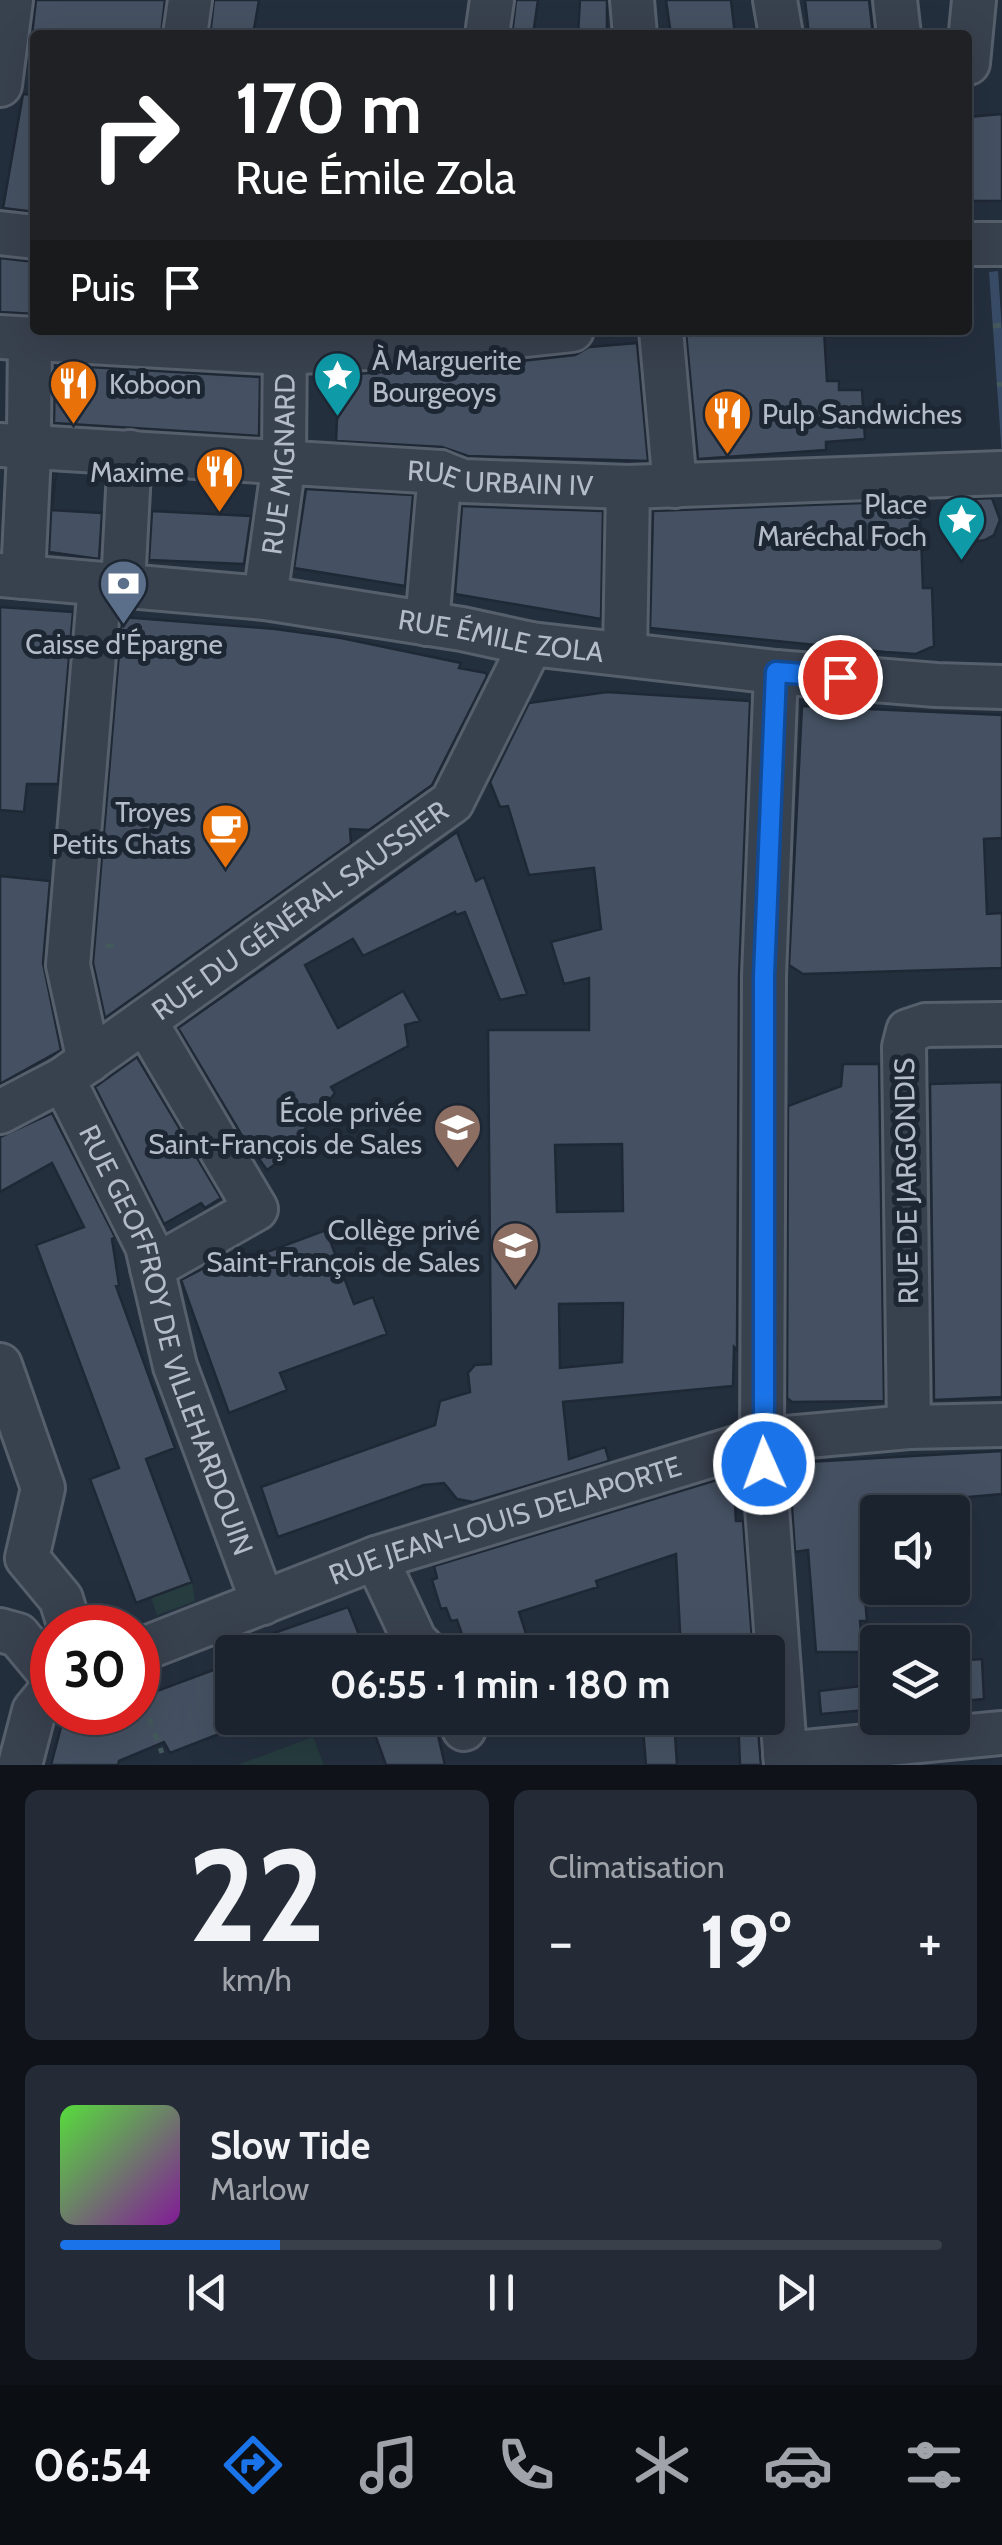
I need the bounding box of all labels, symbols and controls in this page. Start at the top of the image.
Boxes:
text: 170 m [235,65,422,151]
icon: right [70,70,200,200]
text: Rue Émile Zola [235,151,516,205]
icon: arrive [155,260,210,315]
text: Puis [70,264,135,311]
place label: À Marguerite Bourgeoys [372,343,522,409]
place icon: À Marguerite Bourgeoys [311,350,363,418]
restaurant icon: Koboon [48,358,100,426]
place label: Koboon [109,367,201,401]
street label: RUE MIGNARD [254,373,302,557]
restaurant icon: Pulp Sandwiches [701,388,753,456]
place label: Pulp Sandwiches [762,397,962,431]
restaurant icon: Maxime [193,446,245,514]
street label: RUE URBAIN IV [406,453,594,503]
place label: Maxime [90,455,184,489]
place label: Place Maréchal Foch [757,487,927,553]
place icon: Place Maréchal Foch [936,494,988,562]
bank icon: Caisse d'Épargne [98,558,150,626]
street label: RUE ÉMILE ZOLA [396,602,606,669]
place label: Caisse d'Épargne [25,627,223,661]
pin [798,635,883,720]
icon: arrive [813,650,868,705]
street label: RUE DU GÉNÉRAL SAUSSIER [145,793,455,1027]
place label: Troyes Petits Chats [52,795,191,861]
cafe icon: Troyes Petits Chats [200,802,252,870]
street label: RUE DE JARGONDIS [887,1058,925,1304]
place label: École privée Saint-François de Sales [148,1095,422,1161]
school or university icon: École privée Saint-François de Sales [431,1102,483,1170]
street label: RUE GEOFFROY DE VILLEHARDOUIN [72,1119,261,1560]
place label: Collège privé Saint-François de Sales [206,1213,480,1279]
school or university icon: Collège privé Saint-François de Sales [489,1220,541,1288]
position arrow [712,1412,816,1516]
street label: RUE JEAN-LOUIS DELAPORTE [324,1449,685,1592]
map controls [860,1495,970,1735]
button: sound [860,1495,970,1605]
speed limit sign: 30 [30,1605,160,1735]
button: layers [860,1625,970,1735]
text: 06:55 · 1 min · 180 m [330,1661,670,1708]
text: 22 [188,1816,326,1974]
text: Climatisation [549,1847,725,1886]
text: 19° [700,1896,791,1987]
text: − [549,1908,573,1975]
text: + [918,1908,942,1975]
text: km/h [222,1960,292,1999]
text: Slow Tide [210,2122,370,2169]
text: Marlow [210,2169,309,2208]
icon: previous [180,2265,235,2320]
icon: pause [474,2265,529,2320]
icon: next [768,2265,823,2320]
icon: directions [218,2430,288,2500]
icon: music [354,2430,424,2500]
icon: phone [491,2430,561,2500]
icon: climate [627,2430,697,2500]
icon: car [763,2430,833,2500]
icon: filters [899,2430,969,2500]
text: 06:54 [33,2438,152,2492]

